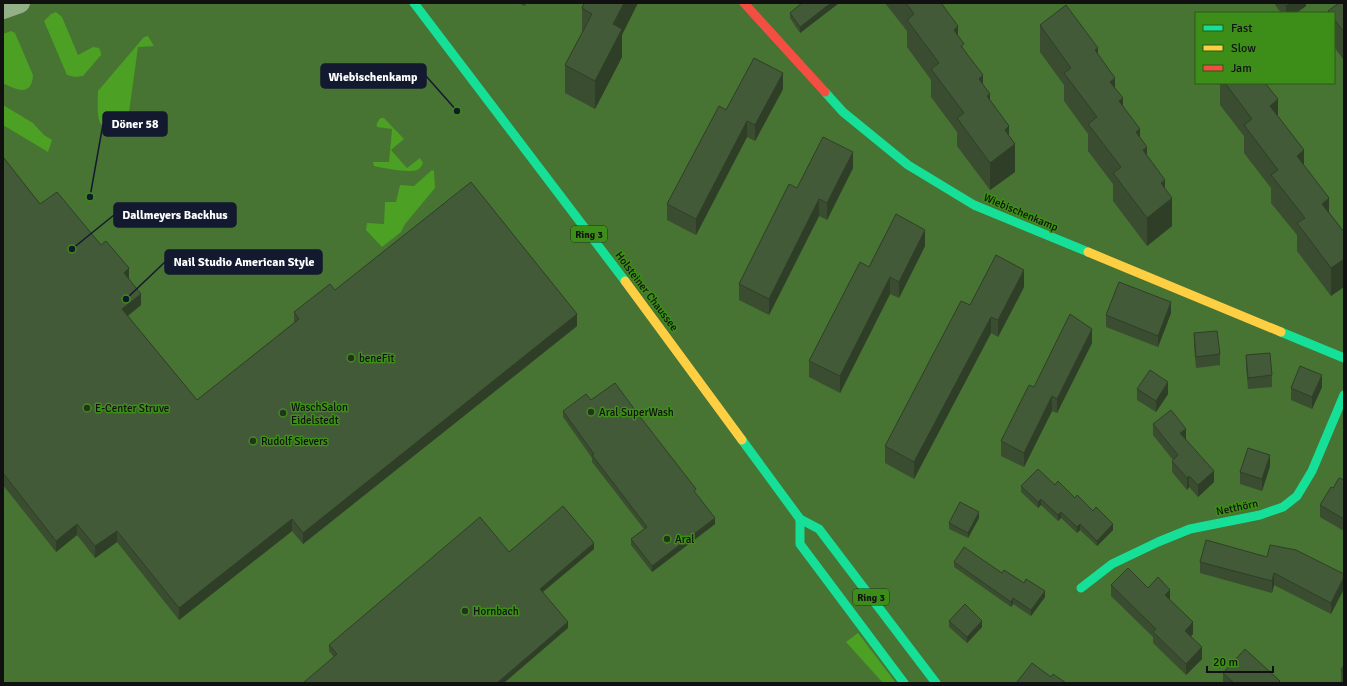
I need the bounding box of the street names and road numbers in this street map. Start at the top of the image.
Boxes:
street label: Wiebischenkamp [982,191,1060,234]
road number: Ring 3 [571,226,607,242]
street label: Holsteiner Chaussee [612,249,681,334]
street label: Netthörn [1215,497,1259,518]
road number: Ring 3 [853,589,889,605]

